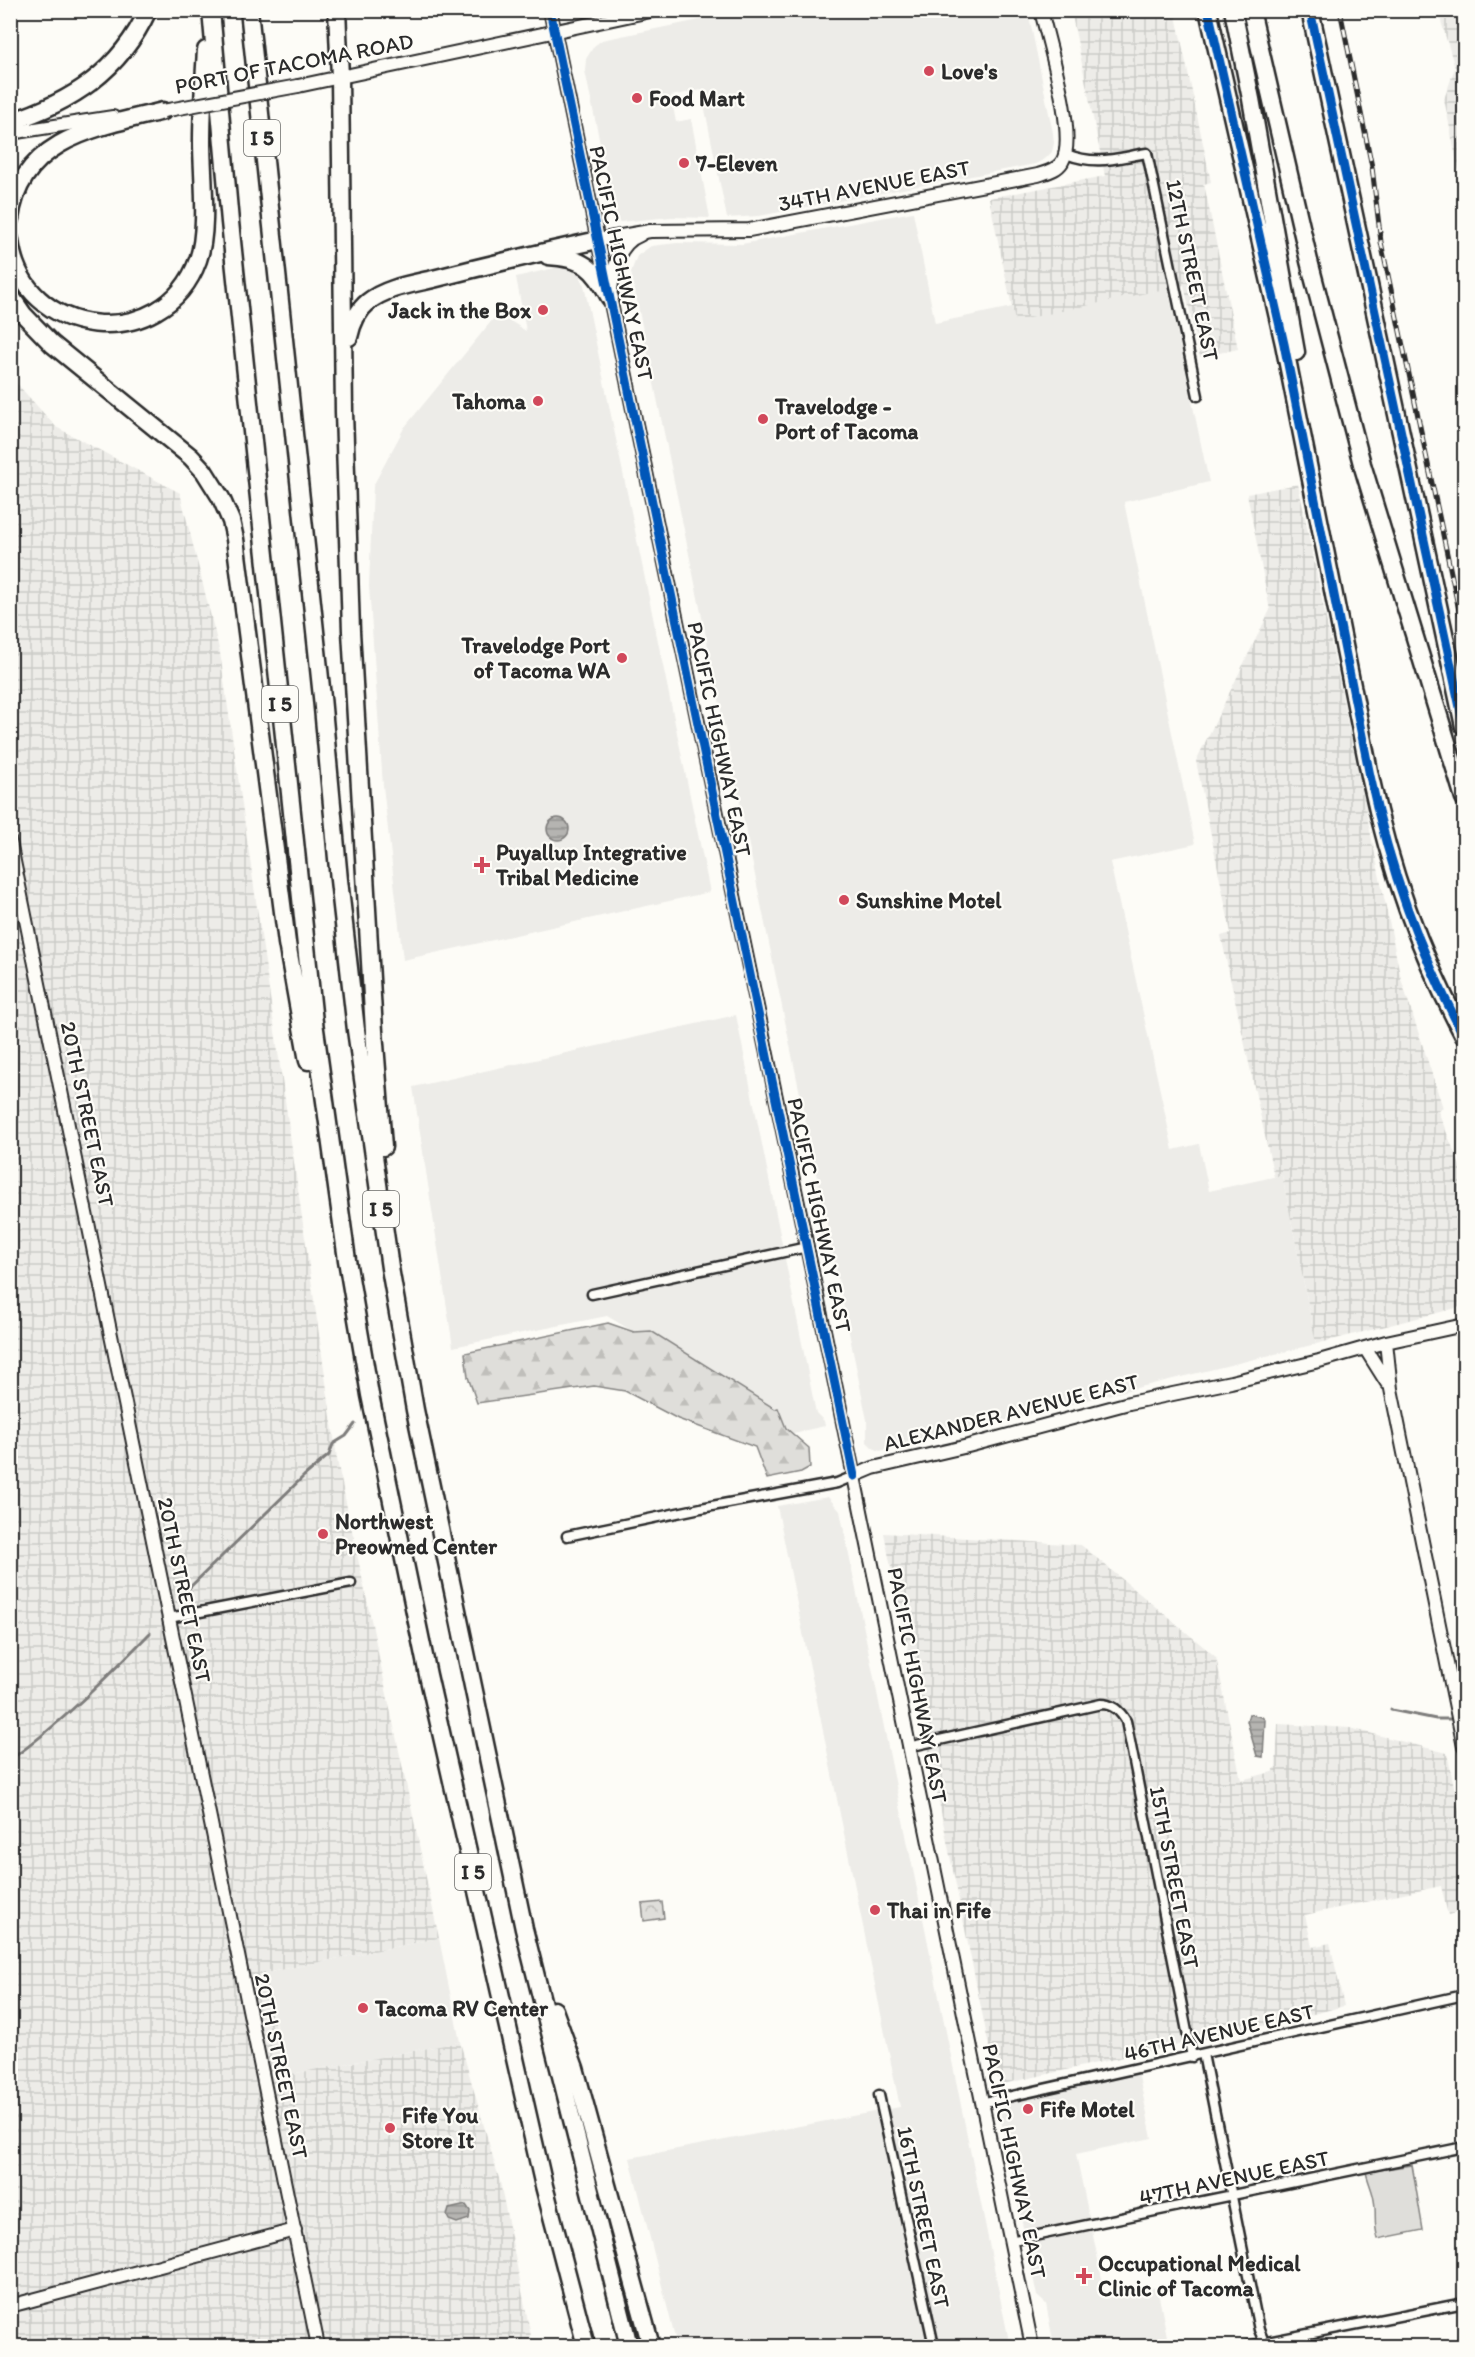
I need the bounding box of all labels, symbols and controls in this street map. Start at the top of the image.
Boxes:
street label: PORT OF TACOMA ROAD [172,27,416,100]
place label: Love's [941,58,998,85]
marker: Love's [922,64,936,78]
place label: Food Mart [649,85,746,112]
marker: Food Mart [630,91,644,105]
road number: I 5 [244,120,280,156]
street label: PACIFIC HIGHWAY EAST [583,143,660,384]
place label: 7-Eleven [695,150,778,177]
street label: 34TH AVENUE EAST [776,154,973,217]
marker: 7-Eleven [677,156,691,170]
street label: 12TH STREET EAST [1160,177,1225,364]
place label: Jack in the Box [387,297,532,324]
marker: Jack in the Box [536,303,550,317]
place label: Tahoma [451,388,527,415]
place label: Travelodge - Port of Tacoma [774,393,919,445]
marker: Tahoma [531,394,545,408]
marker: Travelodge - Port of Tacoma [756,412,770,426]
street label: PACIFIC HIGHWAY EAST [681,619,758,860]
place label: Travelodge Port of Tacoma WA [460,632,611,684]
marker: Travelodge Port of Tacoma WA [615,651,629,665]
road number: I 5 [262,686,298,722]
place label: Puyallup Integrative Tribal Medicine [495,839,687,891]
marker: Puyallup Integrative Tribal Medicine [473,856,491,874]
place label: Sunshine Motel [856,887,1002,914]
marker: Sunshine Motel [837,893,851,907]
street label: 20TH STREET EAST [55,1019,120,1210]
street label: PACIFIC HIGHWAY EAST [781,1095,858,1336]
road number: I 5 [363,1191,399,1227]
street label: ALEXANDER AVENUE EAST [881,1368,1142,1457]
street label: 20TH STREET EAST [152,1495,217,1686]
place label: Northwest Preowned Center [335,1508,498,1560]
marker: Northwest Preowned Center [316,1527,330,1541]
street label: PACIFIC HIGHWAY EAST [881,1565,954,1806]
street label: 15TH STREET EAST [1144,1784,1206,1971]
road number: I 5 [455,1854,491,1890]
place label: Thai in Fife [886,1897,991,1924]
marker: Thai in Fife [868,1903,882,1917]
street label: 20TH STREET EAST [249,1971,314,2162]
place label: Tacoma RV Center [374,1995,549,2022]
street label: 46TH AVENUE EAST [1121,1997,1317,2068]
marker: Tacoma RV Center [356,2001,370,2015]
street label: PACIFIC HIGHWAY EAST [976,2041,1053,2282]
place label: Fife Motel [1040,2096,1135,2123]
place label: Fife You Store It [402,2102,479,2154]
marker: Fife Motel [1021,2102,1035,2116]
marker: Fife You Store It [383,2121,397,2135]
street label: 16TH STREET EAST [891,2124,956,2311]
street label: 47TH AVENUE EAST [1137,2144,1332,2211]
place label: Occupational Medical Clinic of Tacoma [1098,2250,1301,2302]
marker: Occupational Medical Clinic of Tacoma [1075,2267,1093,2285]

